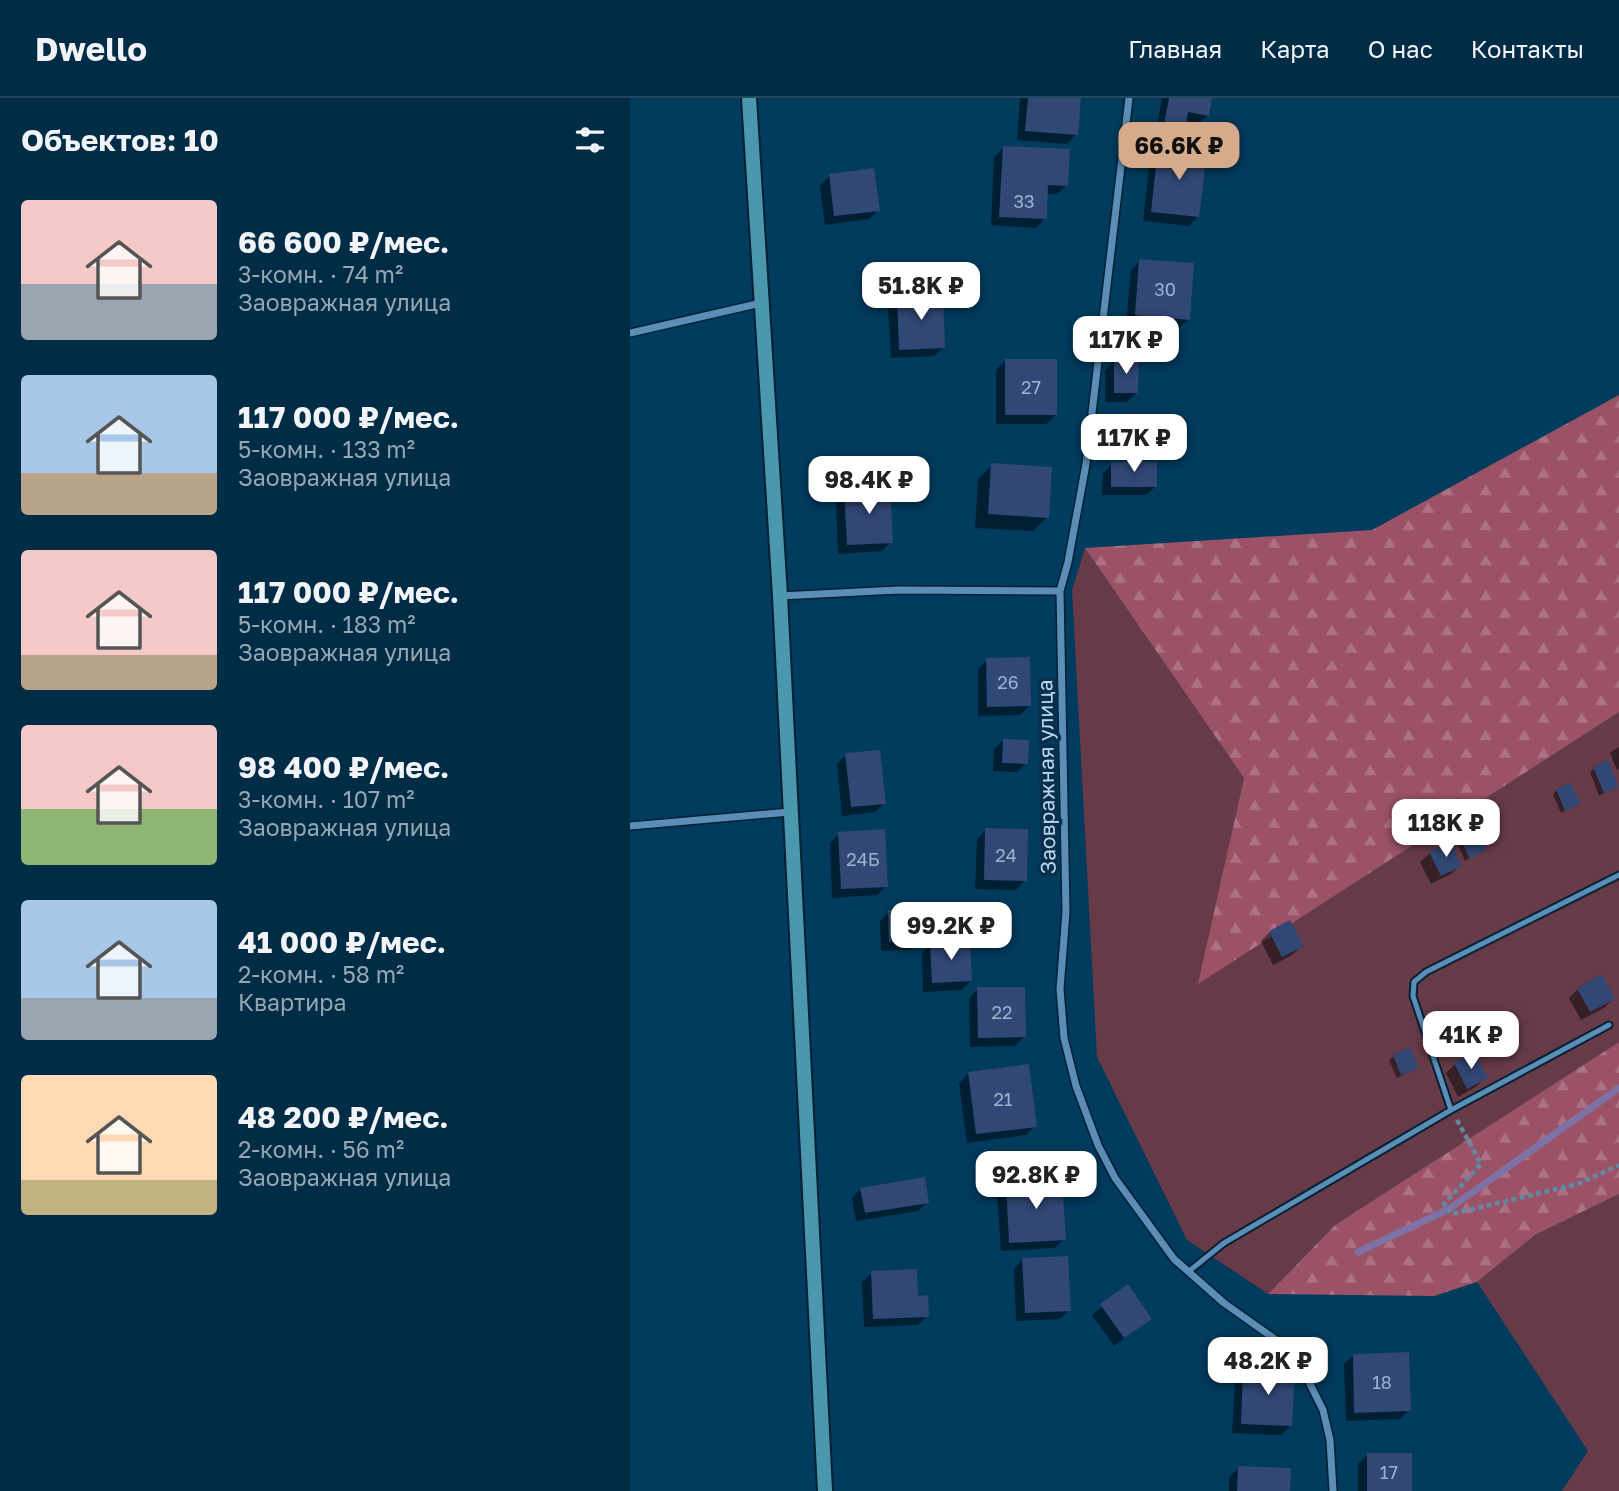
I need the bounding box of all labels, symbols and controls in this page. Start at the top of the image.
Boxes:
text: Dwello [35,29,147,68]
text: Главная [1128,34,1222,63]
text: Карта [1260,34,1330,63]
text: О нас [1368,34,1433,63]
text: Контакты [1471,34,1584,63]
icon: filters [571,121,609,159]
text: Объектов: 10 [21,122,219,158]
pin: 66.6K ₽ [1114,122,1244,182]
text: 66.6K ₽ [1134,131,1224,159]
house number: 33 [1013,190,1035,212]
text: 66 600 ₽/мес. [238,224,449,260]
icon: home [77,228,161,312]
text: 3-комн. · 74 m² [238,260,403,288]
pin: 51.8K ₽ [856,262,986,322]
text: 51.8K ₽ [878,271,964,299]
house number: 30 [1154,278,1176,300]
text: Заовражная улица [238,288,451,316]
pin: 117K ₽ [1069,316,1183,376]
text: 117K ₽ [1089,325,1163,353]
house number: 27 [1021,376,1041,398]
text: 117 000 ₽/мес. [238,399,459,435]
icon: home [77,403,161,487]
pin: 117K ₽ [1077,414,1191,474]
text: 117K ₽ [1097,423,1171,451]
text: 5-комн. · 133 m² [238,435,415,463]
pin: 98.4K ₽ [804,456,934,516]
text: Заовражная улица [238,463,451,491]
text: 98.4K ₽ [824,465,914,493]
text: 117 000 ₽/мес. [238,574,459,610]
icon: home [77,578,161,662]
text: 5-комн. · 183 m² [238,610,416,638]
text: Заовражная улица [238,638,451,666]
house number: 26 [997,671,1019,693]
street label: Заовражная улица [1031,679,1061,875]
text: 98 400 ₽/мес. [238,749,449,785]
icon: home [77,753,161,837]
text: 3-комн. · 107 m² [238,785,415,813]
pin: 118K ₽ [1389,800,1503,859]
text: 118K ₽ [1408,808,1484,836]
text: Заовражная улица [238,813,451,841]
house number: 24 [995,844,1017,866]
house number: 24Б [846,848,880,870]
pin: 99.2K ₽ [886,902,1016,962]
text: 99.2K ₽ [907,911,995,939]
text: 41 000 ₽/мес. [238,924,446,960]
icon: home [77,928,161,1012]
text: 2-комн. · 58 m² [238,960,404,988]
text: Квартира [238,988,346,1016]
house number: 22 [992,1001,1012,1023]
pin: 41K ₽ [1422,1012,1520,1071]
text: 41K ₽ [1439,1020,1503,1048]
house number: 21 [993,1088,1013,1110]
text: 48 200 ₽/мес. [238,1099,449,1135]
icon: home [77,1103,161,1187]
text: 2-комн. · 56 m² [238,1135,404,1163]
pin: 92.8K ₽ [971,1152,1101,1211]
text: 92.8K ₽ [992,1160,1080,1188]
text: Заовражная улица [238,1163,451,1191]
pin: 48.2K ₽ [1203,1338,1333,1397]
text: 48.2K ₽ [1224,1346,1312,1374]
house number: 18 [1372,1371,1392,1393]
house number: 17 [1380,1461,1398,1483]

